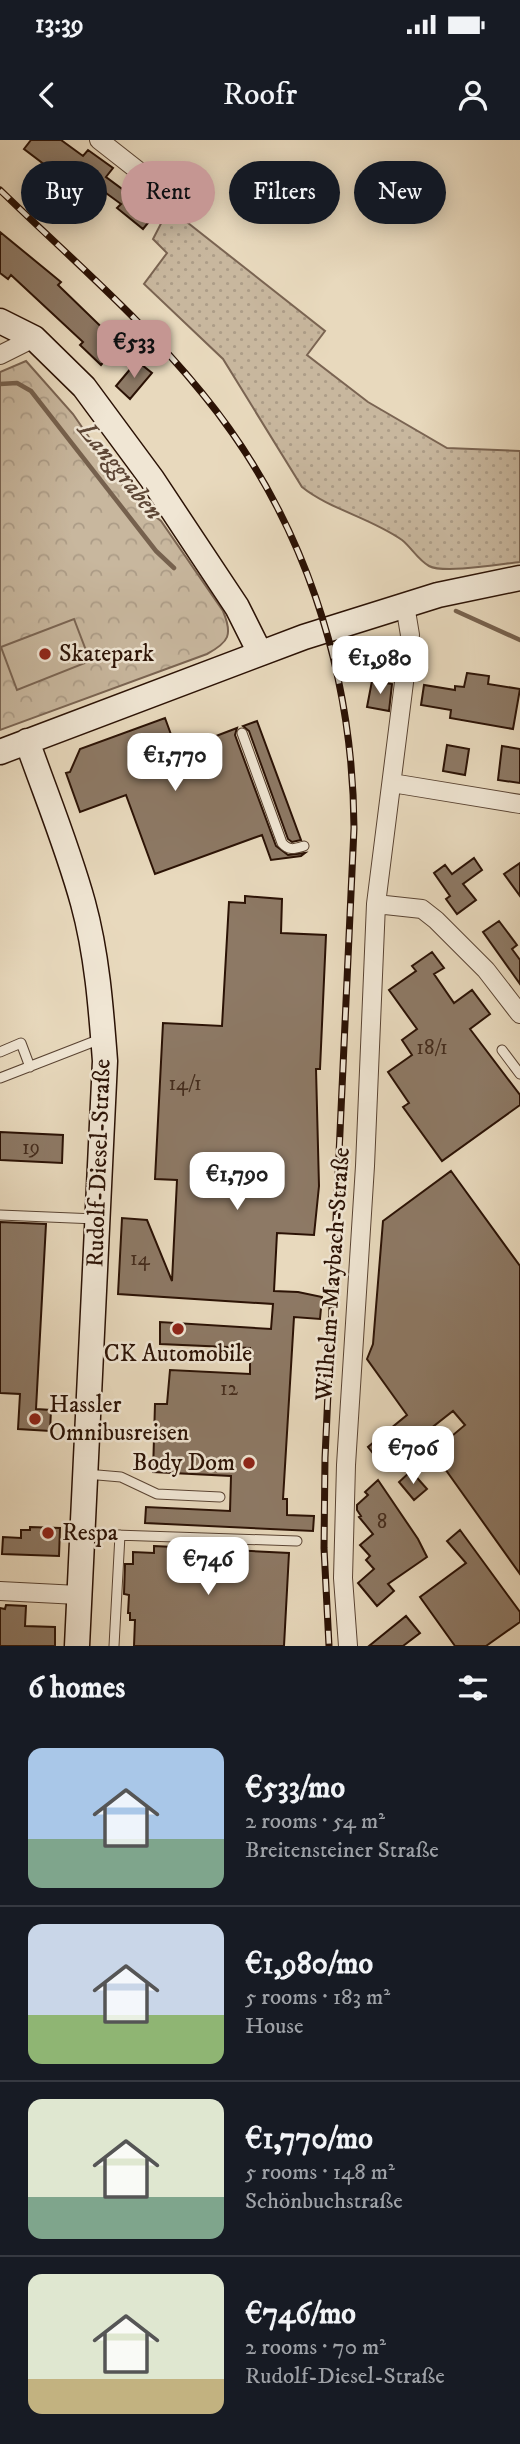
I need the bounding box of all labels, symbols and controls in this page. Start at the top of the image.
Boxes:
text: 13:39 [35,8,84,41]
text: Roofr [223,75,297,115]
icon: back [28,76,66,114]
icon: person [454,76,492,114]
chip: Buy [21,161,107,224]
chip: Rent [121,161,215,224]
chip: Filters [229,161,340,224]
chip: New [354,161,446,224]
pin: €533 [93,320,175,380]
text: €533 [113,328,155,357]
water label: Langgraben [69,413,170,527]
pin: €1,980 [323,636,437,696]
place label: Skatepark [59,639,154,669]
text: €1,980 [348,644,412,673]
marker: Skatepark [37,646,53,662]
pin: €1,770 [118,734,232,793]
text: €1,770 [143,741,207,770]
house number: 18/1 [416,1035,448,1061]
street label: Rudolf-Diesel-Straße [80,1058,118,1268]
house number: 14/1 [168,1071,202,1097]
house number: 19 [22,1135,40,1161]
street label: Wilhelm-Maybach-Straße [309,1146,357,1403]
pin: €1,790 [180,1152,294,1212]
text: €1,790 [206,1160,268,1189]
house number: 14 [130,1246,151,1272]
marker: CK Automobile [170,1321,186,1337]
place label: CK Automobile [104,1339,252,1369]
house number: 12 [220,1376,239,1402]
place label: Hassler Omnibusreisen [49,1390,190,1448]
marker: Hassler Omnibusreisen [27,1411,43,1427]
pin: €706 [372,1426,454,1486]
text: €706 [388,1434,438,1463]
place label: Body Dom [132,1448,235,1478]
marker: Body Dom [241,1455,257,1471]
house number: 8 [377,1509,387,1535]
place label: Respa [62,1518,119,1548]
marker: Respa [40,1525,56,1541]
pin: €746 [167,1538,249,1597]
text: €746 [183,1545,233,1574]
icon: filters [454,1669,492,1707]
text: 6 homes [28,1670,125,1707]
text: €533/mo [245,1770,345,1807]
icon: home [84,1776,168,1860]
text: 2 rooms · 54 m² [245,1807,385,1836]
text: Breitensteiner Straße [245,1836,439,1865]
text: €1,980/mo [245,1946,373,1983]
icon: home [84,1952,168,2036]
text: 5 rooms · 183 m² [245,1983,390,2012]
text: House [245,2012,303,2041]
text: €1,770/mo [245,2121,373,2158]
icon: home [84,2127,168,2211]
text: 5 rooms · 148 m² [245,2158,395,2187]
text: Schönbuchstraße [245,2187,403,2216]
text: €746/mo [245,2296,356,2333]
icon: home [84,2302,168,2386]
text: 2 rooms · 70 m² [245,2333,386,2362]
text: Rudolf-Diesel-Straße [245,2362,445,2391]

